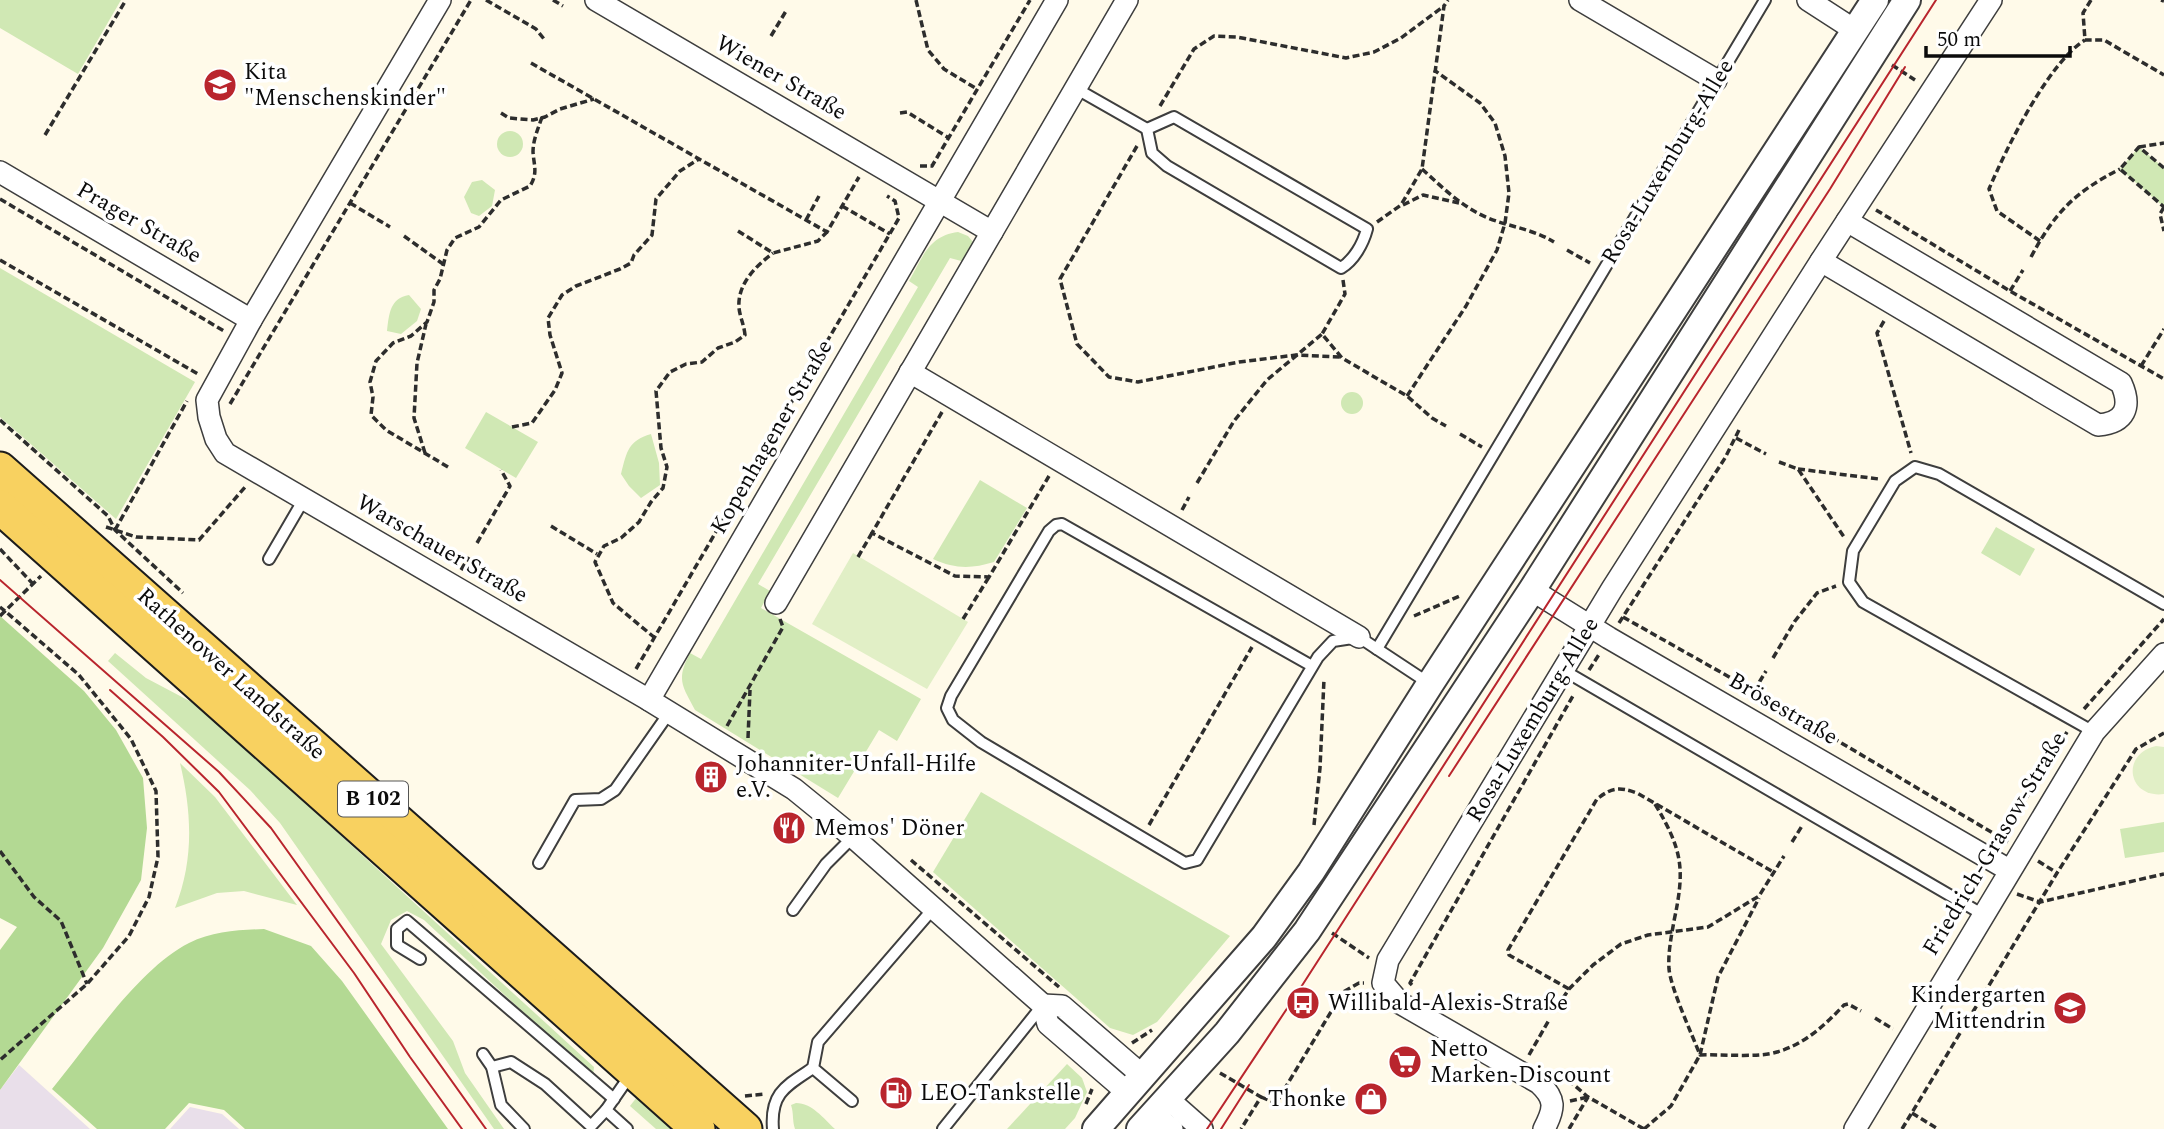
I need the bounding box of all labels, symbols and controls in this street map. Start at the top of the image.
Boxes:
scale bar [1926,14,2070,58]
text: 50 m [1937,24,1981,56]
street label: Wiener Straße [709,26,853,130]
street label: Rosa-Luxemburg-Allee [1593,53,1743,271]
place label: Kita "Menschenskinder" [244,55,446,116]
school or university icon: Kita "Menschenskinder" [201,66,239,104]
street label: Prager Straße [70,173,208,273]
street label: Kopenhagener Straße [702,333,842,541]
street label: Warschauer Straße [350,486,534,612]
street label: Rathenower Landstraße [129,579,333,769]
street label: Rosa-Luxemburg-Allee [1458,611,1608,829]
street label: Brösestraße [1722,663,1844,755]
street label: Friedrich-Grasow-Straße [1914,725,2076,963]
place label: Johanniter-Unfall-Hilfe e.V. [736,747,976,808]
building icon: Johanniter-Unfall-Hilfe e.V. [692,758,730,796]
road number: B 102 [338,782,408,816]
restaurant icon: Memos' Döner [770,809,808,847]
place label: Memos' Döner [814,811,965,846]
place label: Kindergarten Mittendrin [1911,978,2046,1039]
bus stop icon: Willibald-Alexis-Straße [1284,984,1322,1022]
place label: Willibald-Alexis-Straße [1328,986,1568,1021]
school or university icon: Kindergarten Mittendrin [2051,989,2089,1027]
place label: Netto Marken-Discount [1430,1032,1611,1093]
supermarket icon: Netto Marken-Discount [1386,1043,1424,1081]
fuel station icon: LEO-Tankstelle [877,1074,915,1112]
place label: LEO-Tankstelle [920,1076,1081,1111]
shop icon: Thonke [1352,1080,1390,1118]
place label: Thonke [1268,1082,1346,1117]

